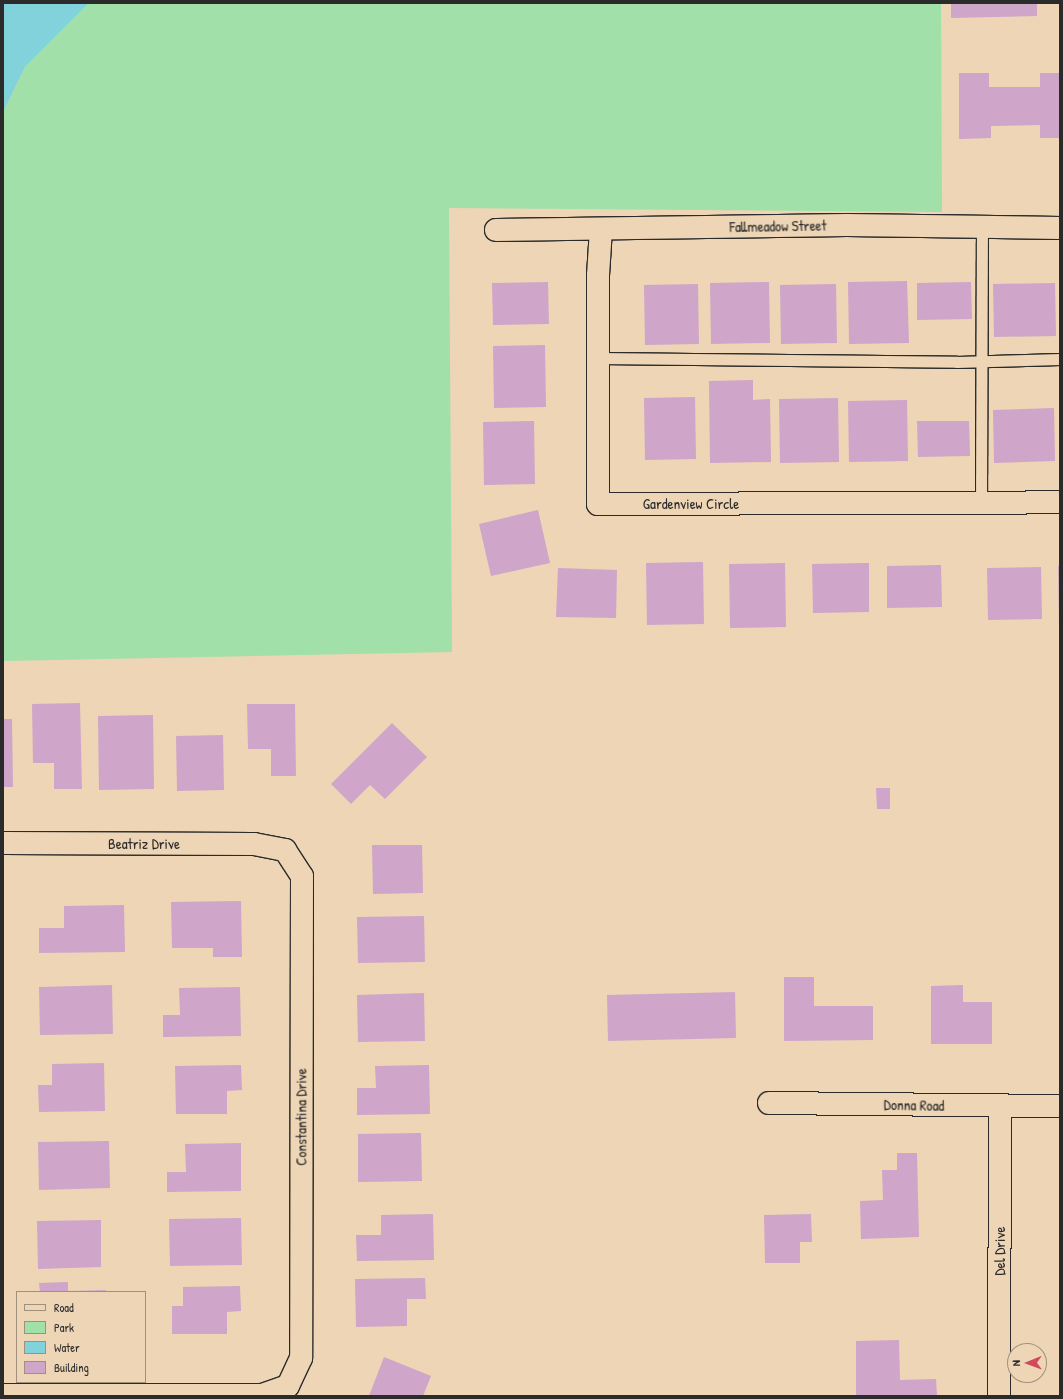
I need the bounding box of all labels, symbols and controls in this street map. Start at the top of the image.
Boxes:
street label: Fallmeadow Street [729,216,827,236]
street label: Gardenview Circle [643,495,739,513]
street label: Beatriz Drive [108,835,180,853]
street label: Constantina Drive [292,1068,310,1166]
street label: Donna Road [884,1095,944,1115]
street label: Del Drive [991,1227,1009,1275]
legend [16,1291,146,1383]
text: Road [54,1299,74,1316]
text: Park [54,1319,74,1336]
text: Water [54,1339,80,1356]
north arrow [1007,1343,1047,1383]
text: Building [54,1359,89,1376]
text: N [1009,1360,1023,1366]

